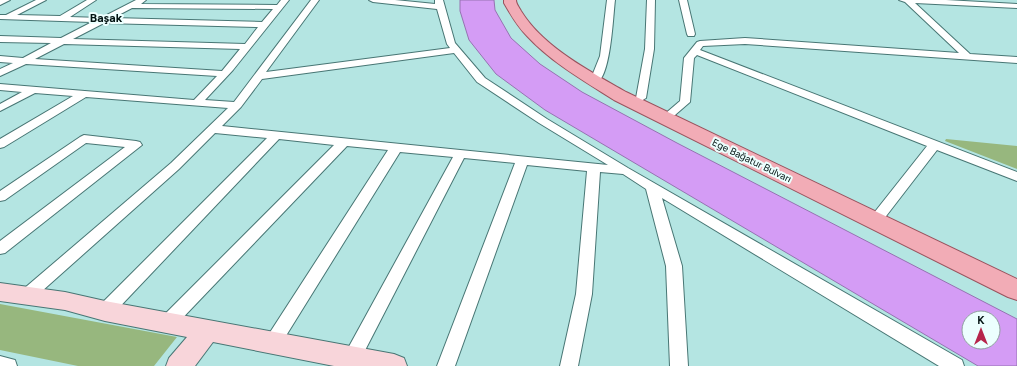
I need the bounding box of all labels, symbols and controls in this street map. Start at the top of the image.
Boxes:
district label: Başak [90,11,123,25]
street label: Ege Bağatur Bulvarı [710,136,794,185]
north arrow [961,310,1001,350]
text: K [977,314,985,327]

